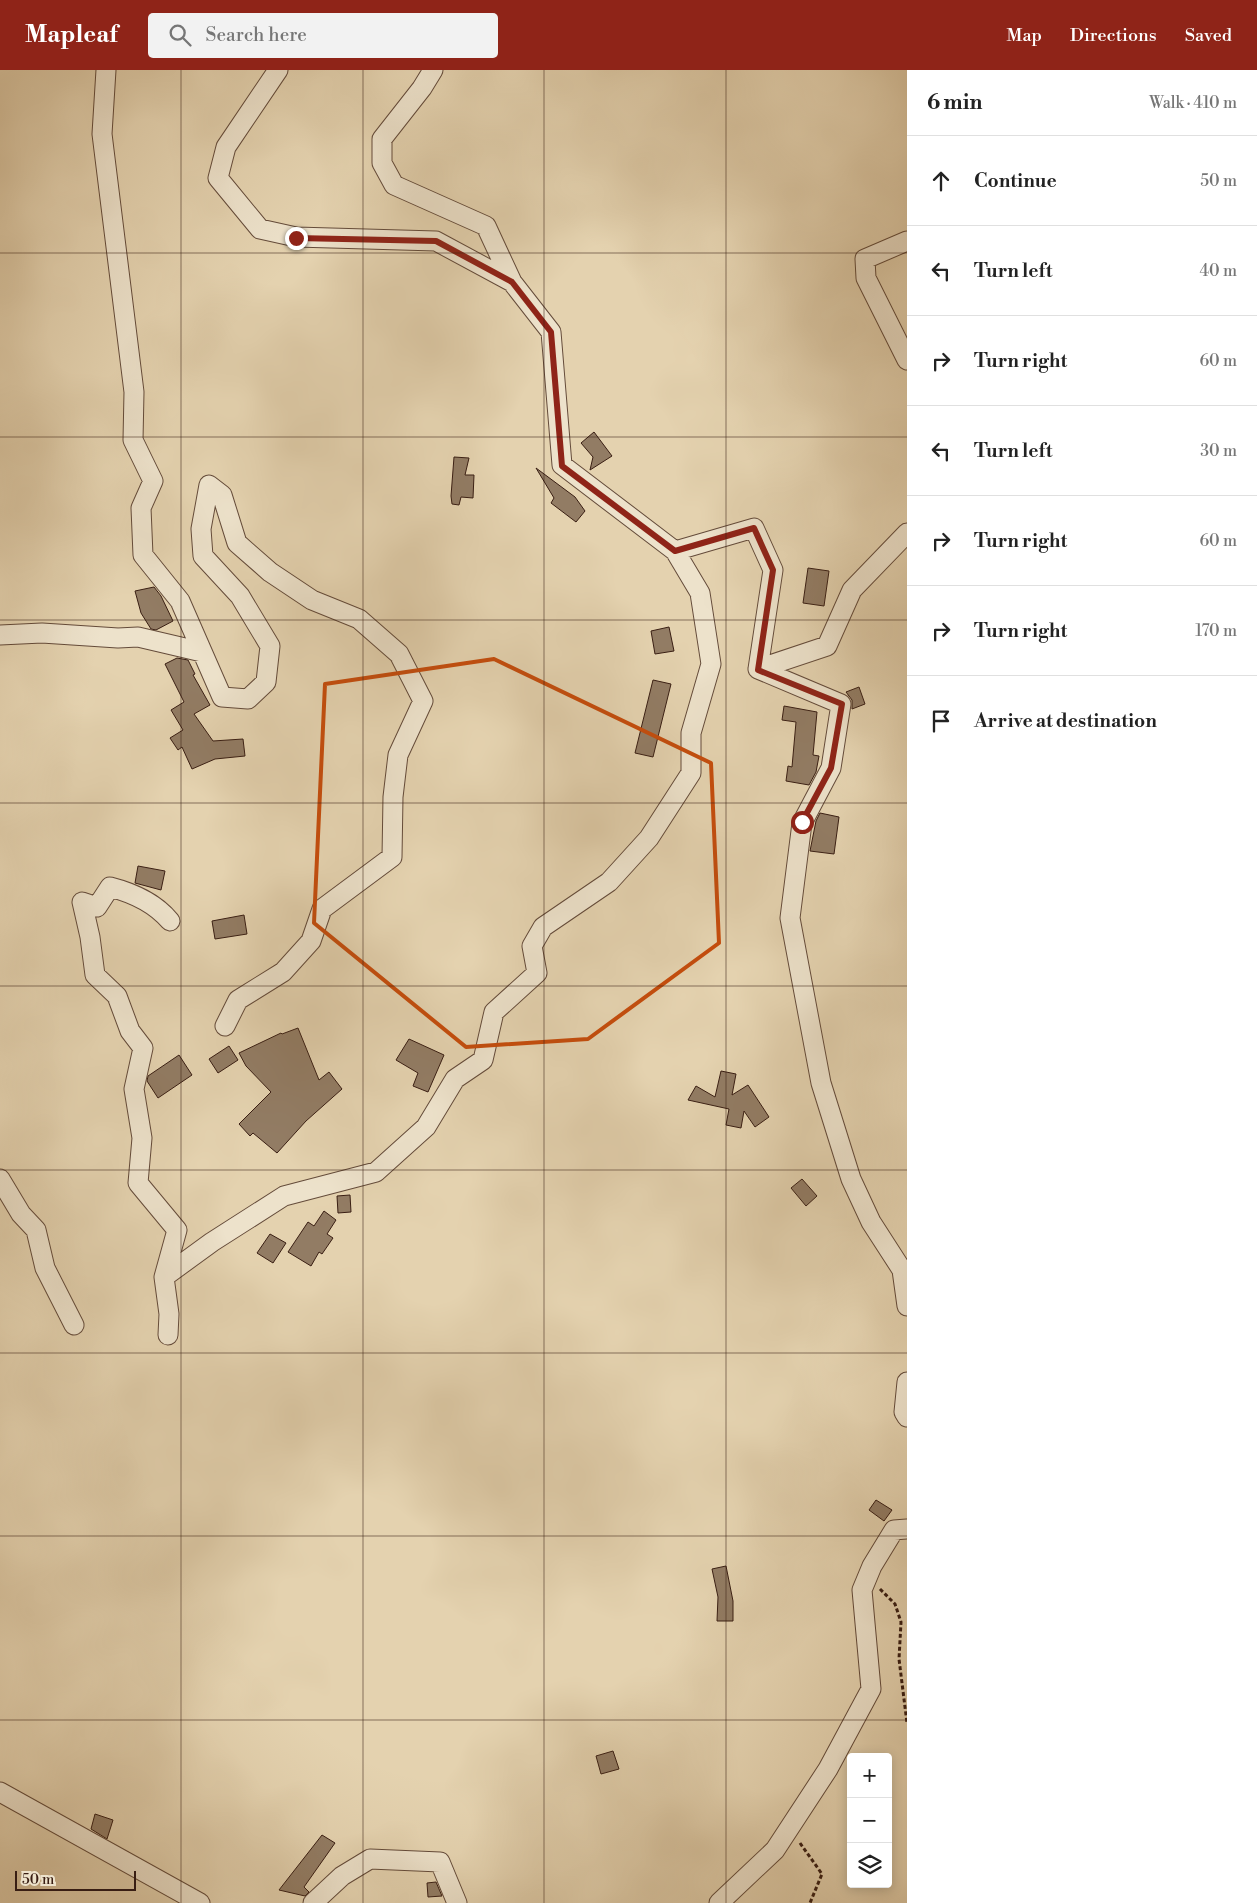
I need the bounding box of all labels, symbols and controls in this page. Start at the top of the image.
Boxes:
search box [148,13,498,58]
text: Mapleaf [25,20,118,50]
icon: search [166,21,194,49]
text: Search here [206,23,307,47]
text: Map [1006,24,1042,47]
text: Directions [1070,24,1157,47]
text: Saved [1185,24,1232,47]
text: 6 min [927,90,982,116]
text: Walk · 410 m [1149,93,1237,113]
icon: ahead [927,167,955,195]
text: Continue [974,169,1057,193]
text: 50 m [1200,171,1237,191]
route end [285,227,308,250]
icon: left [927,257,955,285]
text: Turn left [974,259,1053,283]
text: 40 m [1200,261,1237,281]
icon: right [927,347,955,375]
text: Turn right [974,349,1067,373]
text: 60 m [1199,351,1237,371]
icon: left [927,437,955,465]
text: Turn left [974,439,1053,463]
text: 30 m [1200,441,1237,461]
icon: right [927,527,955,555]
text: Turn right [974,529,1067,553]
text: 60 m [1199,531,1237,551]
icon: right [927,617,955,645]
text: Turn right [974,619,1067,643]
text: 170 m [1195,621,1237,641]
icon: arrive [927,707,955,735]
text: Arrive at destination [974,709,1157,733]
route start [791,811,814,834]
map controls [847,1753,892,1888]
button: + [847,1753,892,1798]
button: − [847,1798,892,1843]
button: layers [847,1843,892,1888]
scale bar [15,1868,136,1891]
text: 50 m [22,1871,54,1889]

